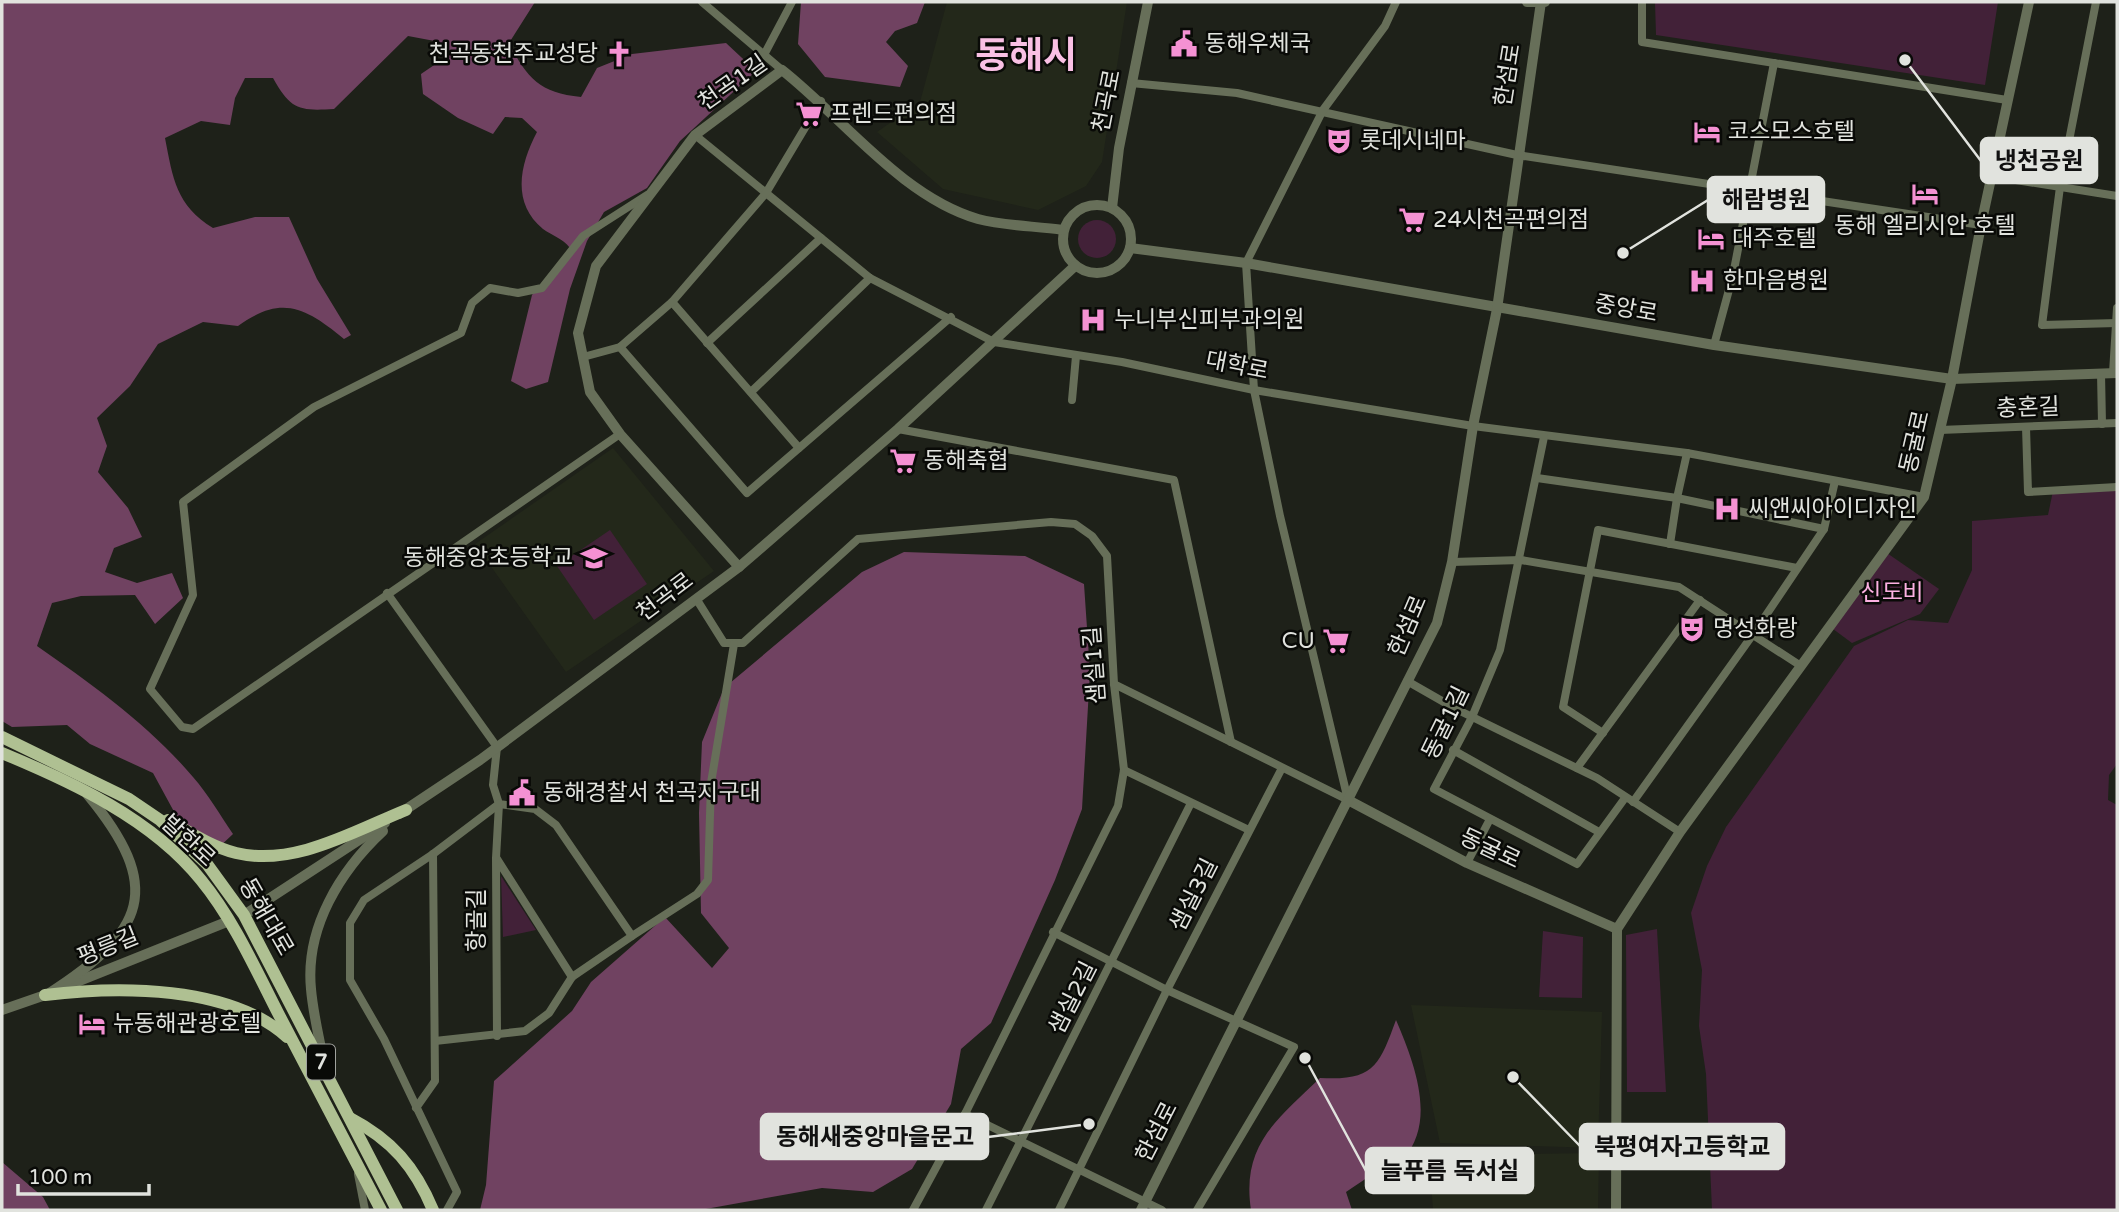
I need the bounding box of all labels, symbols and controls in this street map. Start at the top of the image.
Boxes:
public building icon: 동해우체국 [1169,29,1199,59]
place label: 동해우체국 [1205,30,1311,58]
district label: 동해시 [975,34,1077,79]
church icon: 천곡동천주교성당 [604,39,634,69]
place label: 천곡동천주교성당 [429,40,598,68]
street label: 한섬로 [1489,41,1527,109]
street label: 천곡1길 [693,49,773,117]
street label: 천곡로 [1087,67,1127,135]
supermarket icon: 프렌드편의점 [794,99,824,129]
place label: 프렌드편의점 [830,100,957,128]
hotel icon: 코스모스호텔 [1692,117,1722,147]
place label: 코스모스호텔 [1728,118,1855,146]
theatre icon: 롯데시네마 [1324,126,1354,156]
place label: 롯데시네마 [1360,127,1466,155]
callout: 냉천공원 [1981,138,2097,183]
text: 냉천공원 [1995,147,2083,176]
callout: 해람병원 [1708,177,1824,222]
hotel icon: 동해 엘리시안 호텔 [1910,179,1940,209]
text: 해람병원 [1722,186,1810,215]
supermarket icon: 24시천곡편의점 [1397,205,1427,235]
place label: 24시천곡편의점 [1433,206,1589,234]
place label: 동해 엘리시안 호텔 [1834,212,2016,240]
hotel icon: 대주호텔 [1696,224,1726,254]
place label: 대주호텔 [1732,225,1817,253]
hospital icon: 한마음병원 [1687,266,1717,296]
place label: 한마음병원 [1723,267,1829,295]
street label: 중앙로 [1592,290,1660,328]
hospital icon: 누니부신피부과의원 [1078,305,1108,335]
place label: 누니부신피부과의원 [1114,306,1304,334]
street label: 대학로 [1203,346,1271,386]
street label: 충혼길 [1996,393,2060,423]
street label: 동굴로 [1894,408,1936,476]
supermarket icon: 동해축협 [888,446,918,476]
place label: 동해축협 [924,447,1009,475]
hospital icon: 씨앤씨아이디자인 [1712,494,1742,524]
place label: 씨앤씨아이디자인 [1748,495,1917,523]
school or university icon: 동해중앙초등학교 [579,543,609,573]
place label: 동해중앙초등학교 [404,544,573,572]
street label: 천곡로 [631,567,699,627]
park label: 신도비 [1860,579,1924,607]
street label: 한섬로 [1383,591,1433,661]
theatre icon: 명성화랑 [1677,614,1707,644]
place label: 명성화랑 [1713,615,1798,643]
street label: 샘실1길 [1078,625,1112,705]
supermarket icon: CU [1321,626,1351,656]
place label: CU [1282,627,1315,655]
street label: 동굴1길 [1416,682,1476,764]
public building icon: 동해경찰서 천곡지구대 [507,778,537,808]
place label: 동해경찰서 천곡지구대 [543,779,761,807]
street label: 발한로 [155,809,221,873]
street label: 동굴로 [1455,823,1525,875]
street label: 샘실3길 [1164,854,1224,936]
street label: 동해대로 [233,873,299,961]
street label: 항골길 [463,888,491,952]
street label: 평릉길 [73,922,143,972]
street label: 샘실2길 [1043,957,1103,1039]
hotel icon: 뉴동해관광호텔 [77,1009,107,1039]
place label: 뉴동해관광호텔 [113,1010,261,1038]
road number: 7 [307,1044,335,1080]
street label: 한섬로 [1130,1097,1184,1167]
callout: 동해새중앙마을문고 [761,1114,988,1159]
text: 동해새중앙마을문고 [776,1123,974,1152]
callout: 북평여자고등학교 [1580,1124,1784,1169]
text: 북평여자고등학교 [1594,1133,1770,1162]
callout: 늘푸름 독서실 [1366,1148,1533,1193]
scale bar [18,1152,149,1196]
text: 늘푸름 독서실 [1381,1157,1519,1186]
text: 100 m [28,1165,92,1190]

